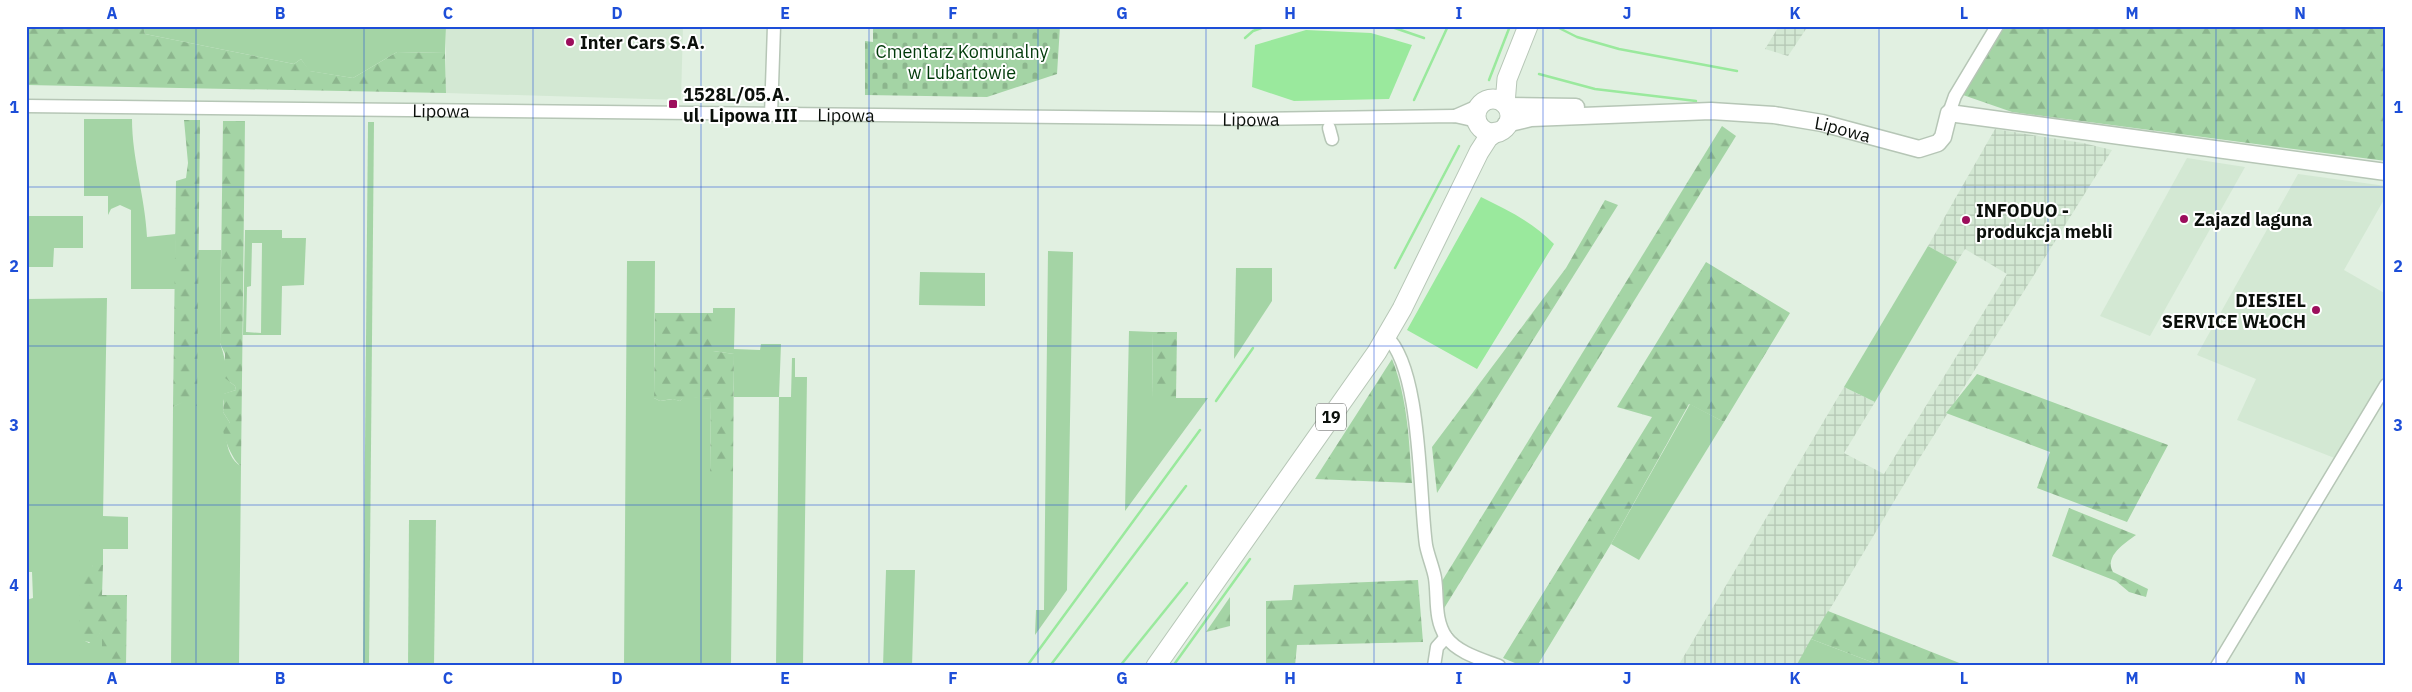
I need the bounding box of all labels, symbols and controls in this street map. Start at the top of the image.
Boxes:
text: A [107,3,118,23]
text: B [275,3,286,23]
text: C [443,3,453,23]
text: D [611,3,623,23]
text: E [780,3,790,23]
text: F [948,3,958,23]
text: G [1116,3,1128,23]
text: H [1284,3,1296,23]
text: I [1456,3,1463,23]
text: J [1623,3,1631,23]
text: K [1789,3,1801,23]
text: L [1960,3,1968,23]
text: M [2125,3,2139,23]
text: N [2294,3,2306,23]
place label: Inter Cars S.A. [580,31,705,54]
marker: Inter Cars S.A. [564,36,576,48]
park label: Cmentarz Komunalny w Lubartowie [876,40,1048,84]
place label: 1528L/05.A. ul. Lipowa III [683,83,798,127]
text: 1 [9,97,19,117]
text: 1 [2393,97,2403,117]
marker: 1528L/05.A. ul. Lipowa III [667,98,679,110]
street label: Lipowa [412,99,470,122]
street label: Lipowa [817,103,875,126]
street label: Lipowa [1222,107,1280,131]
street label: Lipowa [1813,110,1874,147]
place label: INFODUO - produkcja mebli [1976,199,2113,243]
place label: Zajazd laguna [2194,208,2312,231]
marker: Zajazd laguna [2178,213,2190,225]
marker: INFODUO - produkcja mebli [1960,214,1972,226]
text: 2 [9,256,19,276]
text: 2 [2393,256,2403,276]
place label: DIESIEL SERVICE WŁOCH [2162,289,2306,333]
marker: DIESIEL SERVICE WŁOCH [2310,304,2322,316]
road number: 19 [1316,404,1346,431]
text: 3 [9,415,19,435]
text: 3 [2393,415,2403,435]
text: 4 [9,575,19,595]
text: 4 [2393,575,2403,595]
text: A [107,668,118,688]
text: B [275,668,286,688]
text: C [443,668,453,688]
text: D [611,668,623,688]
text: E [780,668,790,688]
text: F [948,668,958,688]
text: G [1116,668,1128,688]
text: H [1284,668,1296,688]
text: I [1456,668,1463,688]
text: J [1623,668,1631,688]
text: K [1789,668,1801,688]
text: L [1960,668,1968,688]
text: M [2125,668,2139,688]
text: N [2294,668,2306,688]

